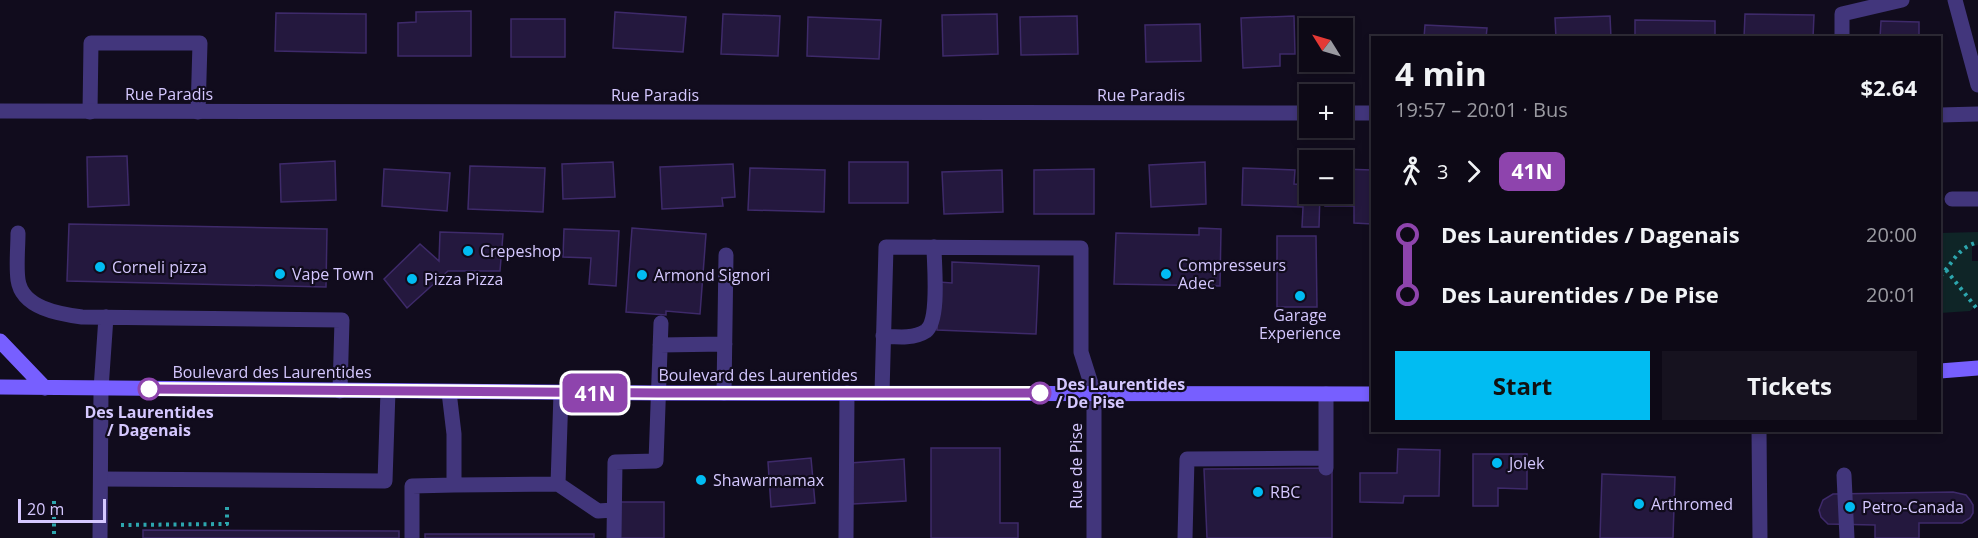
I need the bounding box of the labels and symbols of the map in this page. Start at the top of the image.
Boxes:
north arrow [1299,18,1353,72]
street label: Rue Paradis [125,83,213,105]
street label: Rue Paradis [611,84,699,106]
street label: Rue Paradis [1097,84,1185,106]
place label: Crepeshop [480,240,561,262]
marker: Crepeshop [461,244,475,258]
place label: Compresseurs Adec [1178,254,1286,294]
place label: Corneli pizza [112,256,207,278]
marker: Corneli pizza [93,260,107,274]
place label: Vape Town [292,263,374,285]
place label: Armond Signori [654,264,770,286]
marker: Vape Town [273,267,287,281]
marker: Compresseurs Adec [1159,267,1173,281]
place label: Pizza Pizza [424,268,503,290]
marker: Armond Signori [635,268,649,282]
marker: Pizza Pizza [405,272,419,286]
marker: Garage Experience [1293,289,1307,303]
place label: Garage Experience [1259,304,1341,344]
street label: Boulevard des Laurentides [172,361,372,383]
street label: Boulevard des Laurentides [658,364,858,386]
place label: Des Laurentides / De Pise [1056,373,1185,413]
line badge: 41N [560,374,630,412]
marker: Des Laurentides / Dagenais [138,378,160,400]
marker: Des Laurentides / De Pise [1029,382,1051,404]
place label: Des Laurentides / Dagenais [84,401,214,441]
street label: Rue de Pise [1065,423,1087,509]
place label: Jolek [1507,452,1545,474]
marker: Jolek [1490,456,1504,470]
place label: Shawarmamax [713,469,825,491]
marker: Shawarmamax [694,473,708,487]
place label: RBC [1270,481,1300,503]
marker: RBC [1251,485,1265,499]
place label: Arthromed [1651,493,1733,515]
scale bar [18,496,106,524]
place label: Petro-Canada [1862,496,1964,518]
marker: Arthromed [1632,497,1646,511]
marker: Petro-Canada [1843,500,1857,514]

